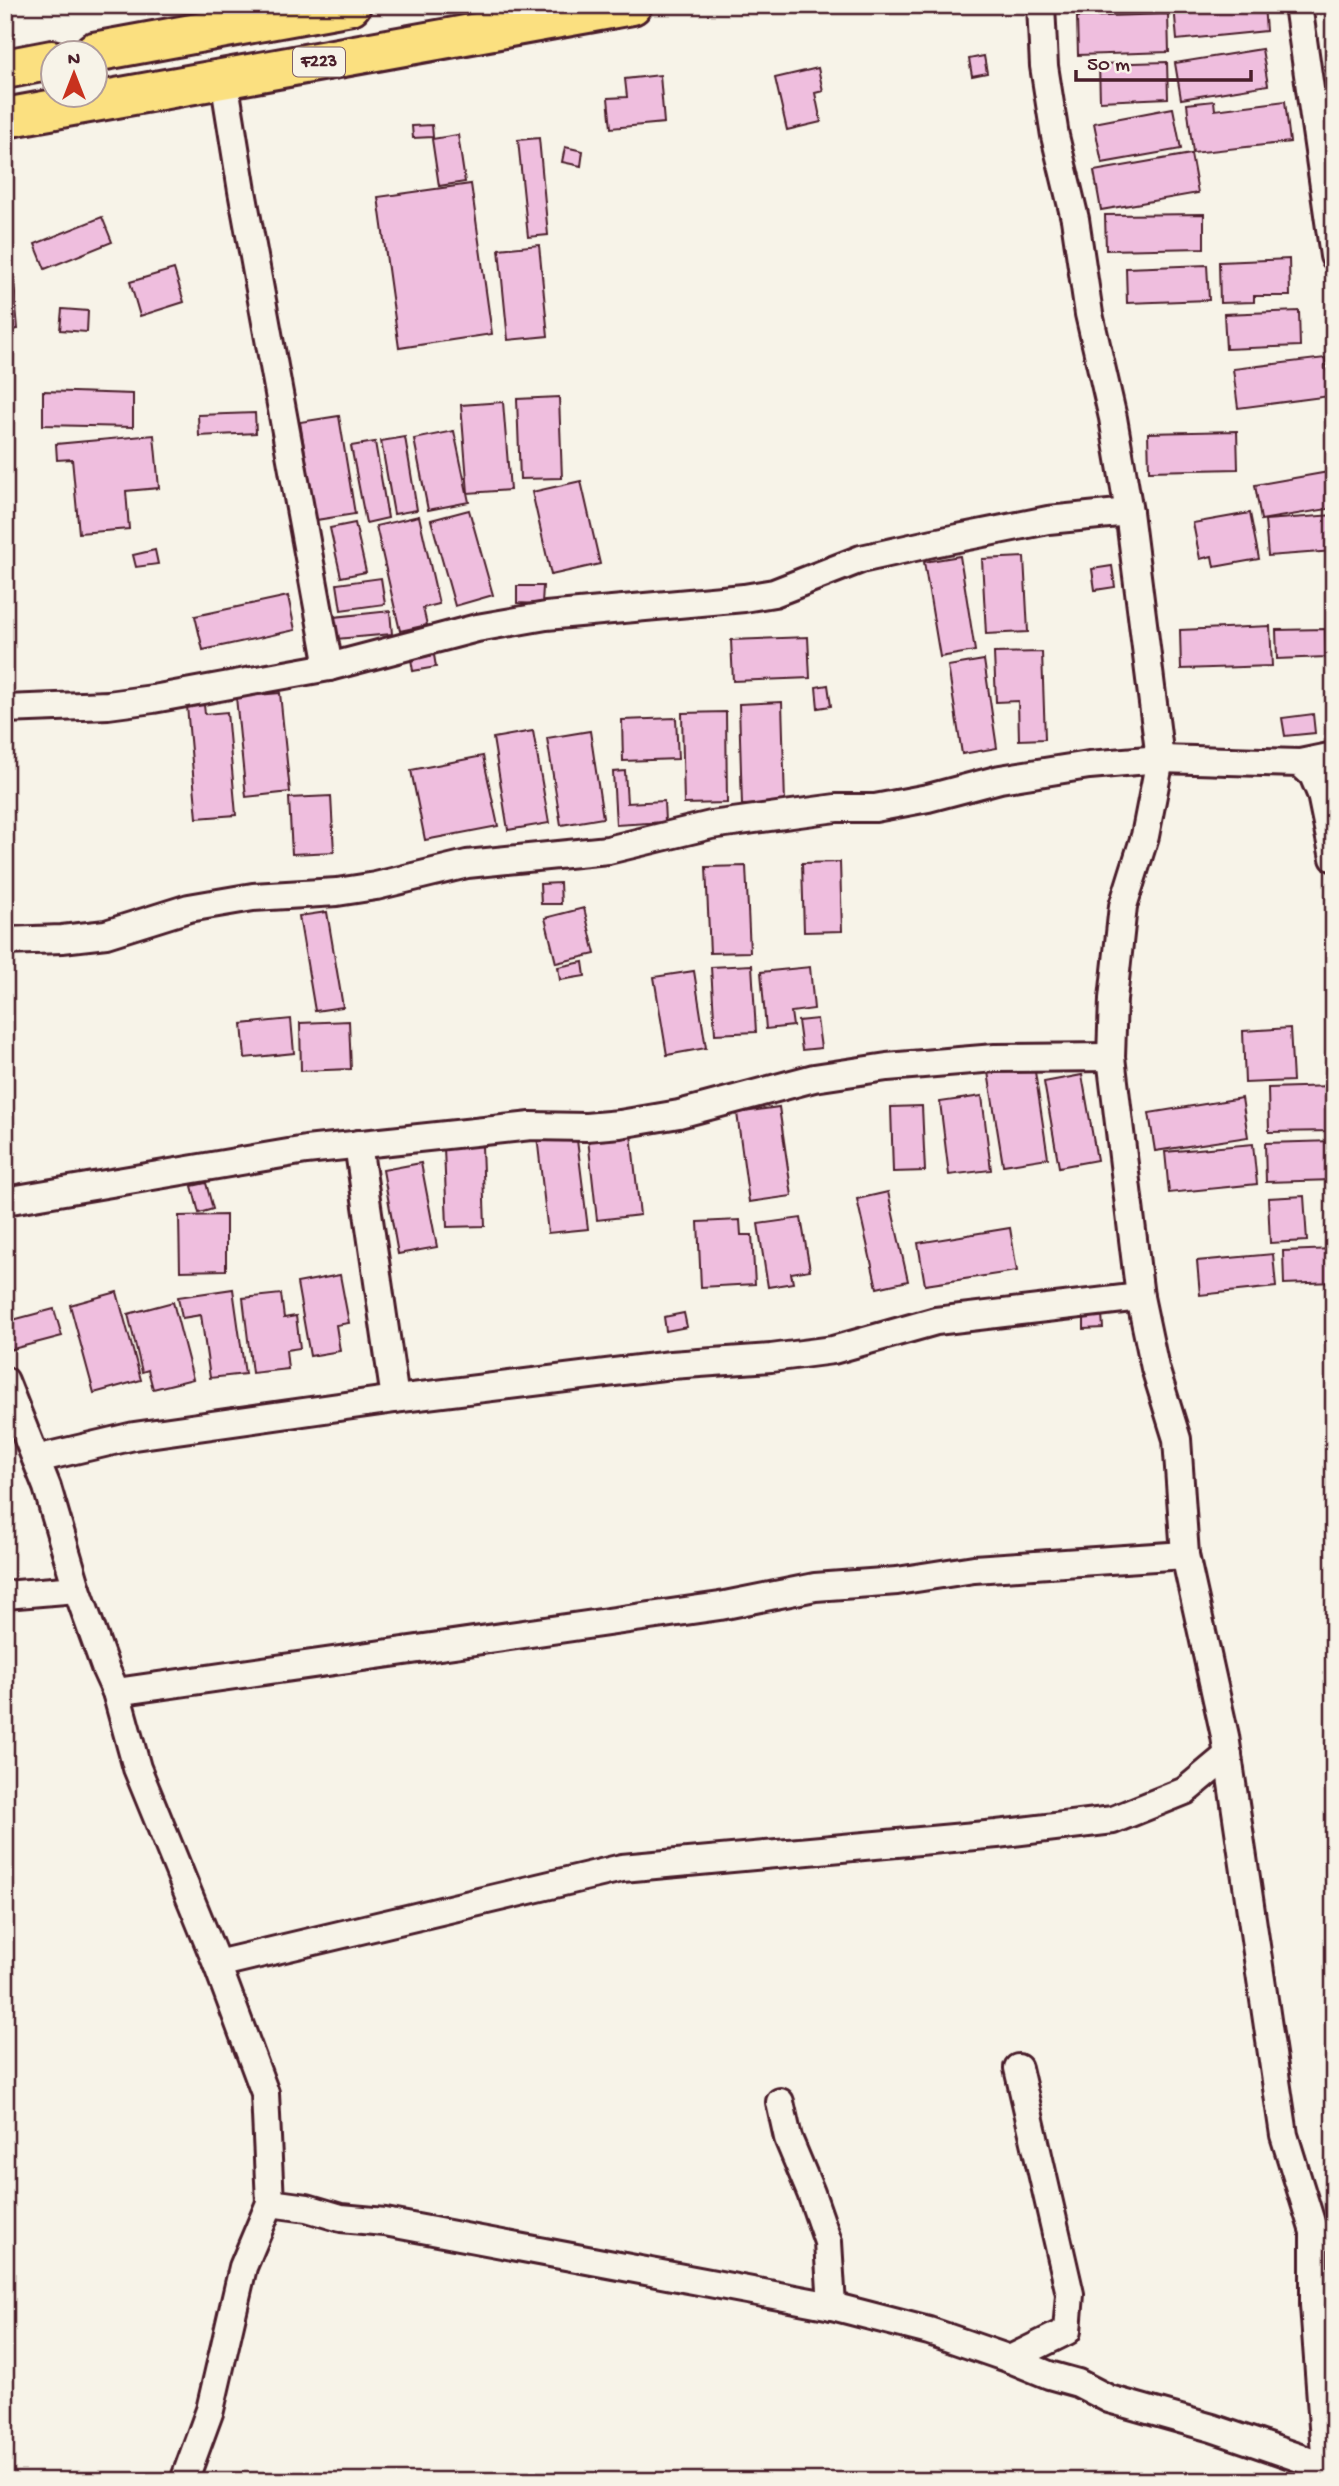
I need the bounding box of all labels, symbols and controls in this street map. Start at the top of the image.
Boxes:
north arrow [38,38,108,108]
scale bar [1076,38,1252,82]
road number: F223 [293,48,345,76]
text: N [68,49,80,72]
text: 50 m [1087,54,1130,79]

